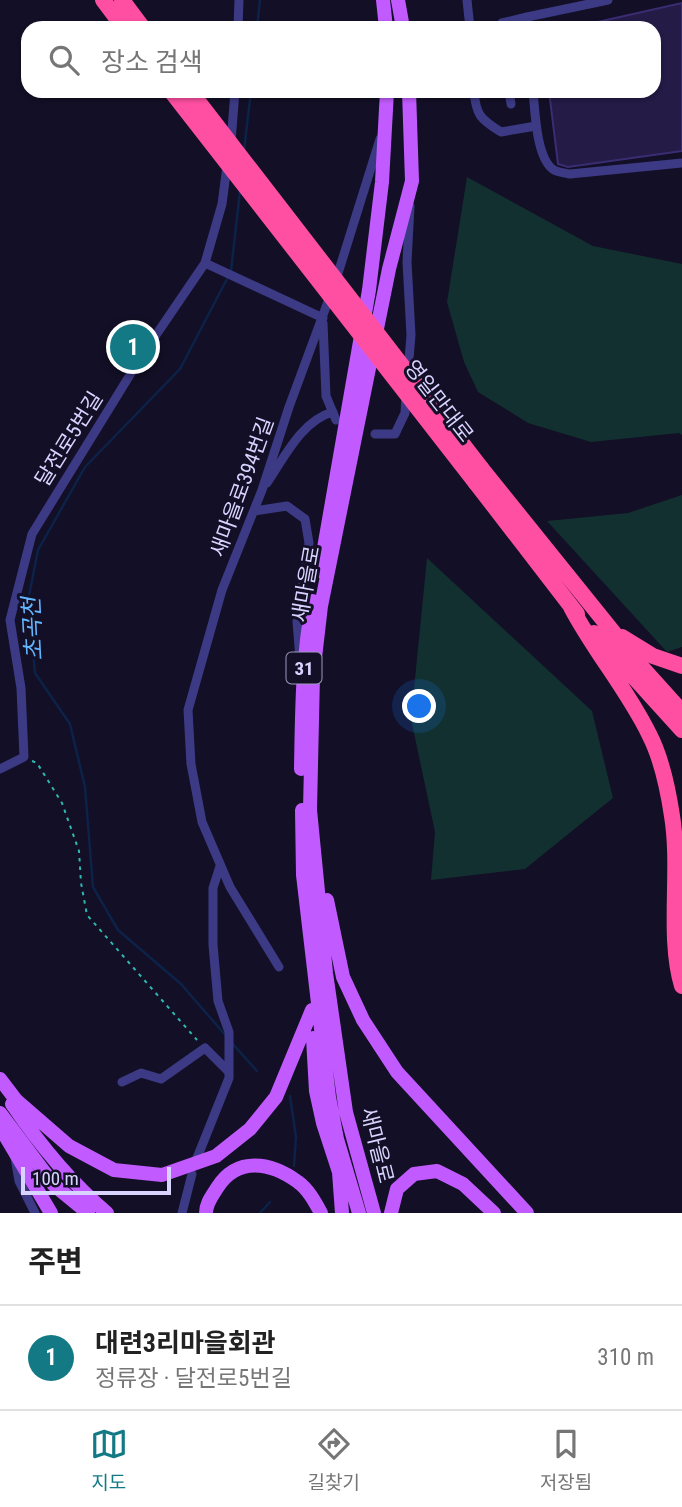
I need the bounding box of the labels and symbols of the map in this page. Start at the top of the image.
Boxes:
pin: 1 [110,321,156,373]
street label: 영일만대로 [400,356,478,446]
street label: 달전로5번길 [30,387,108,491]
street label: 새마을로394번길 [206,414,278,560]
street label: 새마을로 [287,544,325,624]
water label: 초곡천 [18,594,48,661]
road number: 31 [286,652,322,684]
your location [402,689,436,723]
street label: 새마을로 [356,1105,398,1185]
scale bar [21,1164,172,1196]

